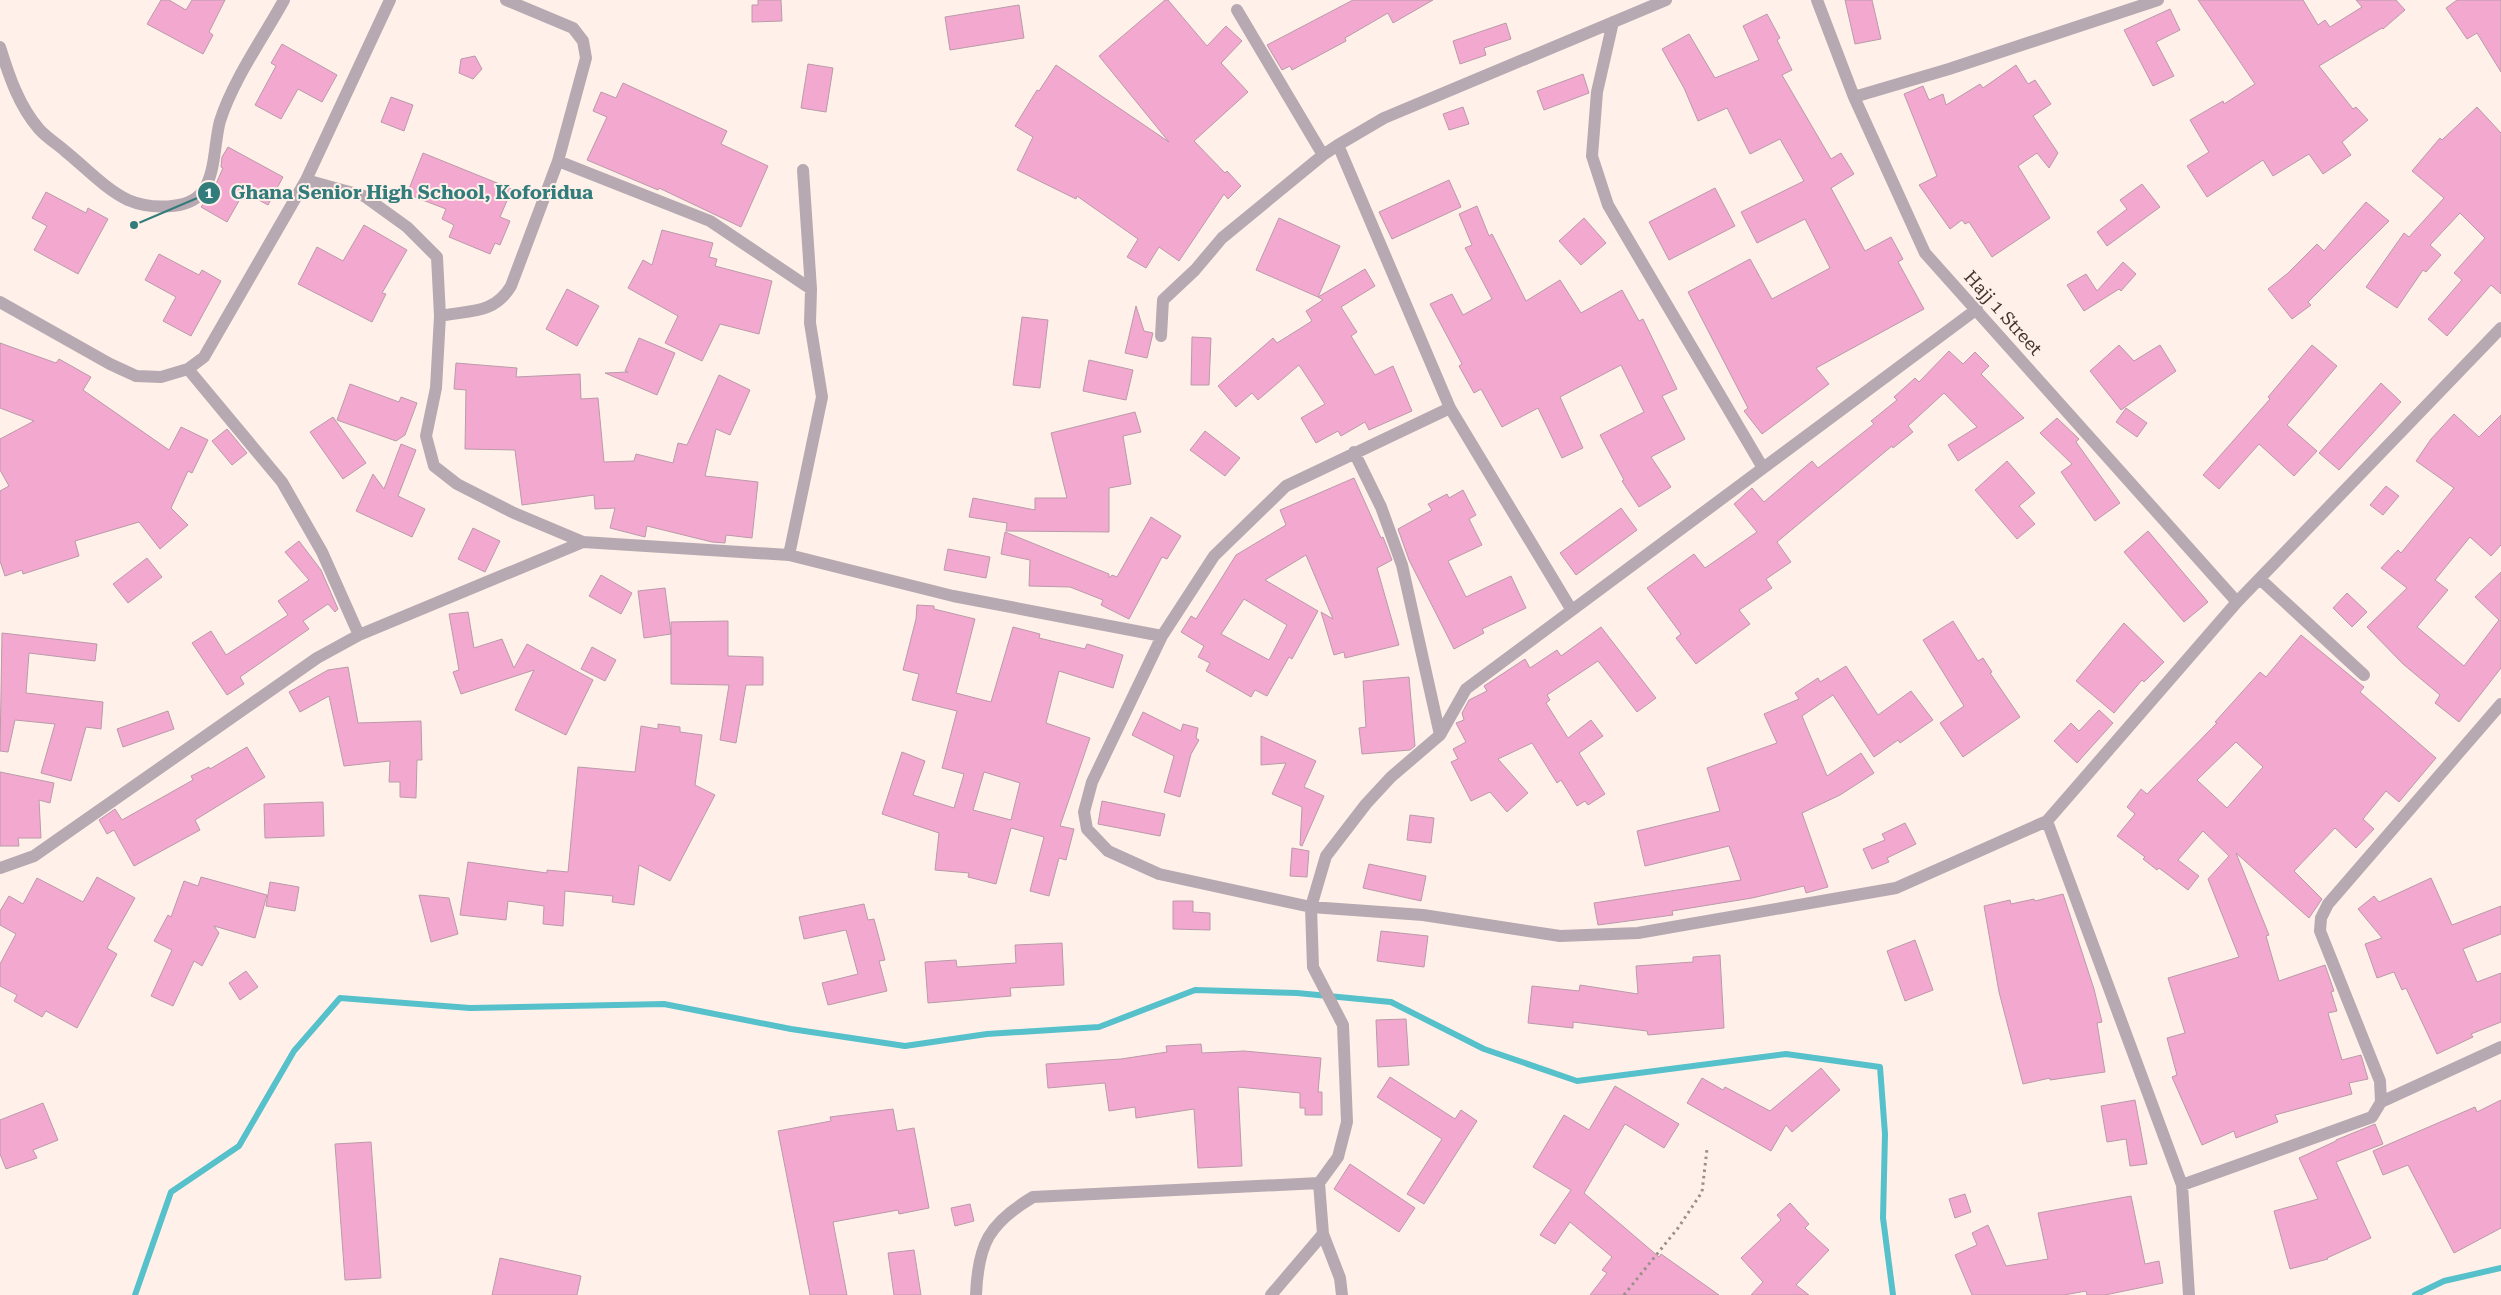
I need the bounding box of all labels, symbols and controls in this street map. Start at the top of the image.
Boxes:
callout: Ghana Senior High School, Koforidua [196,176,604,210]
text: Ghana Senior High School, Koforidua [231,181,593,204]
text: 1 [205,184,214,202]
street label: Hajj 1 Street [1960,266,2047,359]

